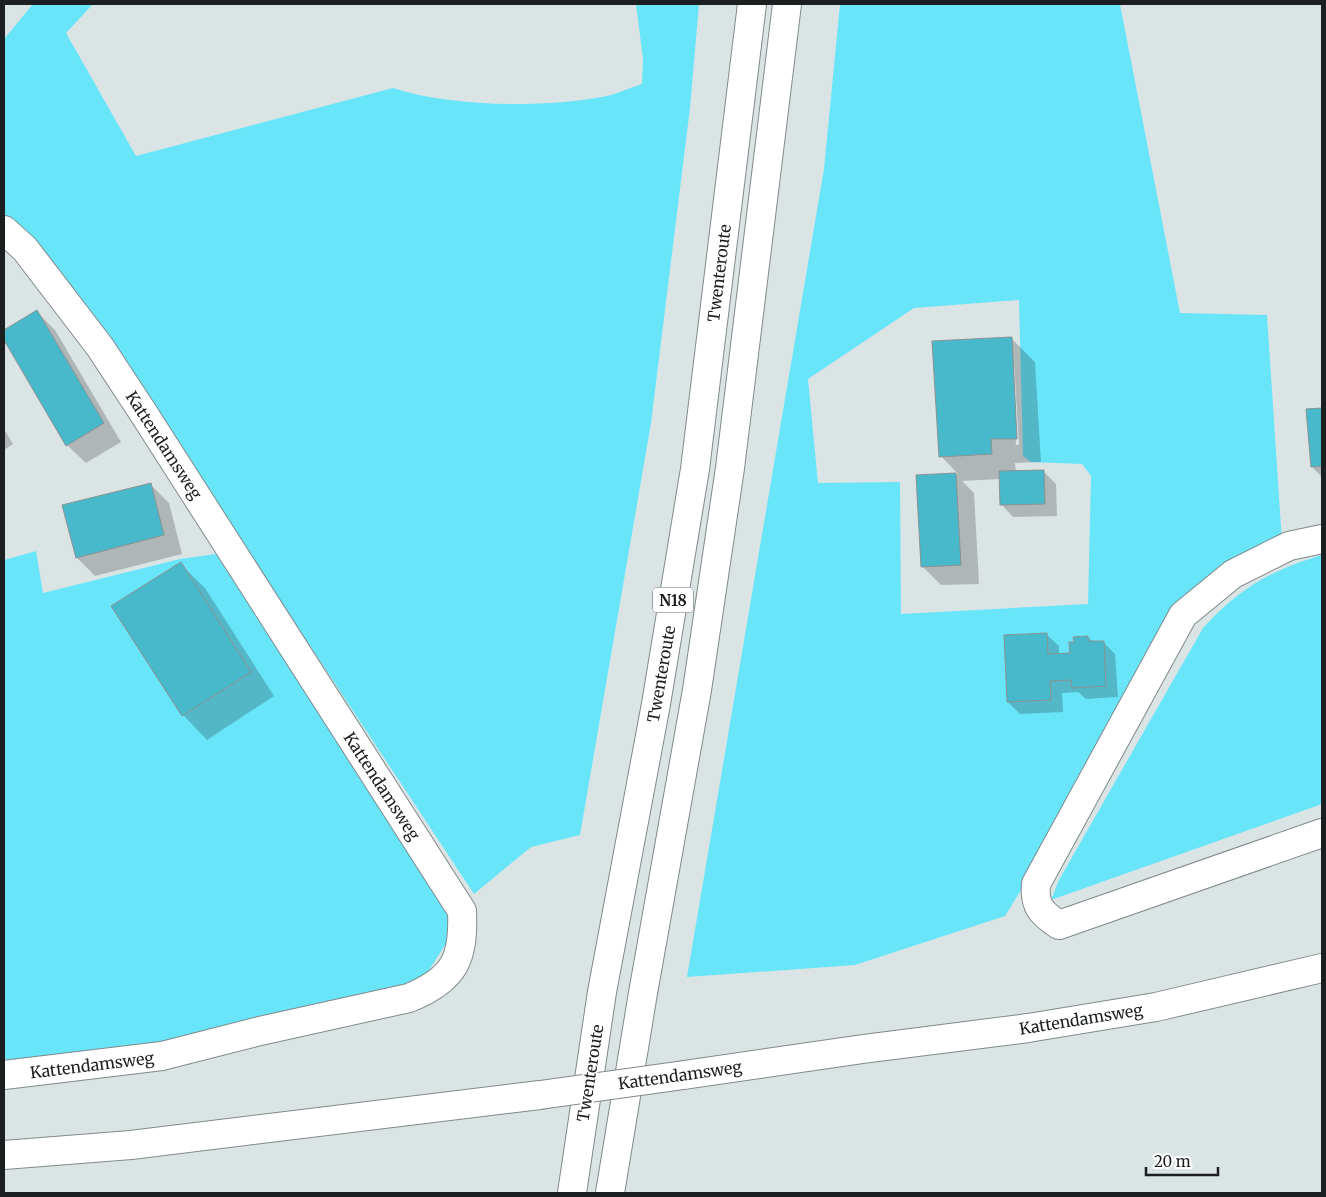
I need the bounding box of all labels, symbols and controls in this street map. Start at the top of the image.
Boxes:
street label: Twenteroute [703,223,735,323]
street label: Kattendamsweg [122,387,207,503]
road number: N18 [653,588,693,612]
street label: Twenteroute [643,624,679,724]
street label: Kattendamsweg [340,728,425,844]
street label: Kattendamsweg [1018,999,1144,1039]
street label: Twenteroute [572,1023,608,1123]
street label: Kattendamsweg [29,1047,155,1083]
street label: Kattendamsweg [617,1056,743,1094]
scale bar [1146,1144,1218,1176]
text: 20 m [1154,1152,1191,1171]

